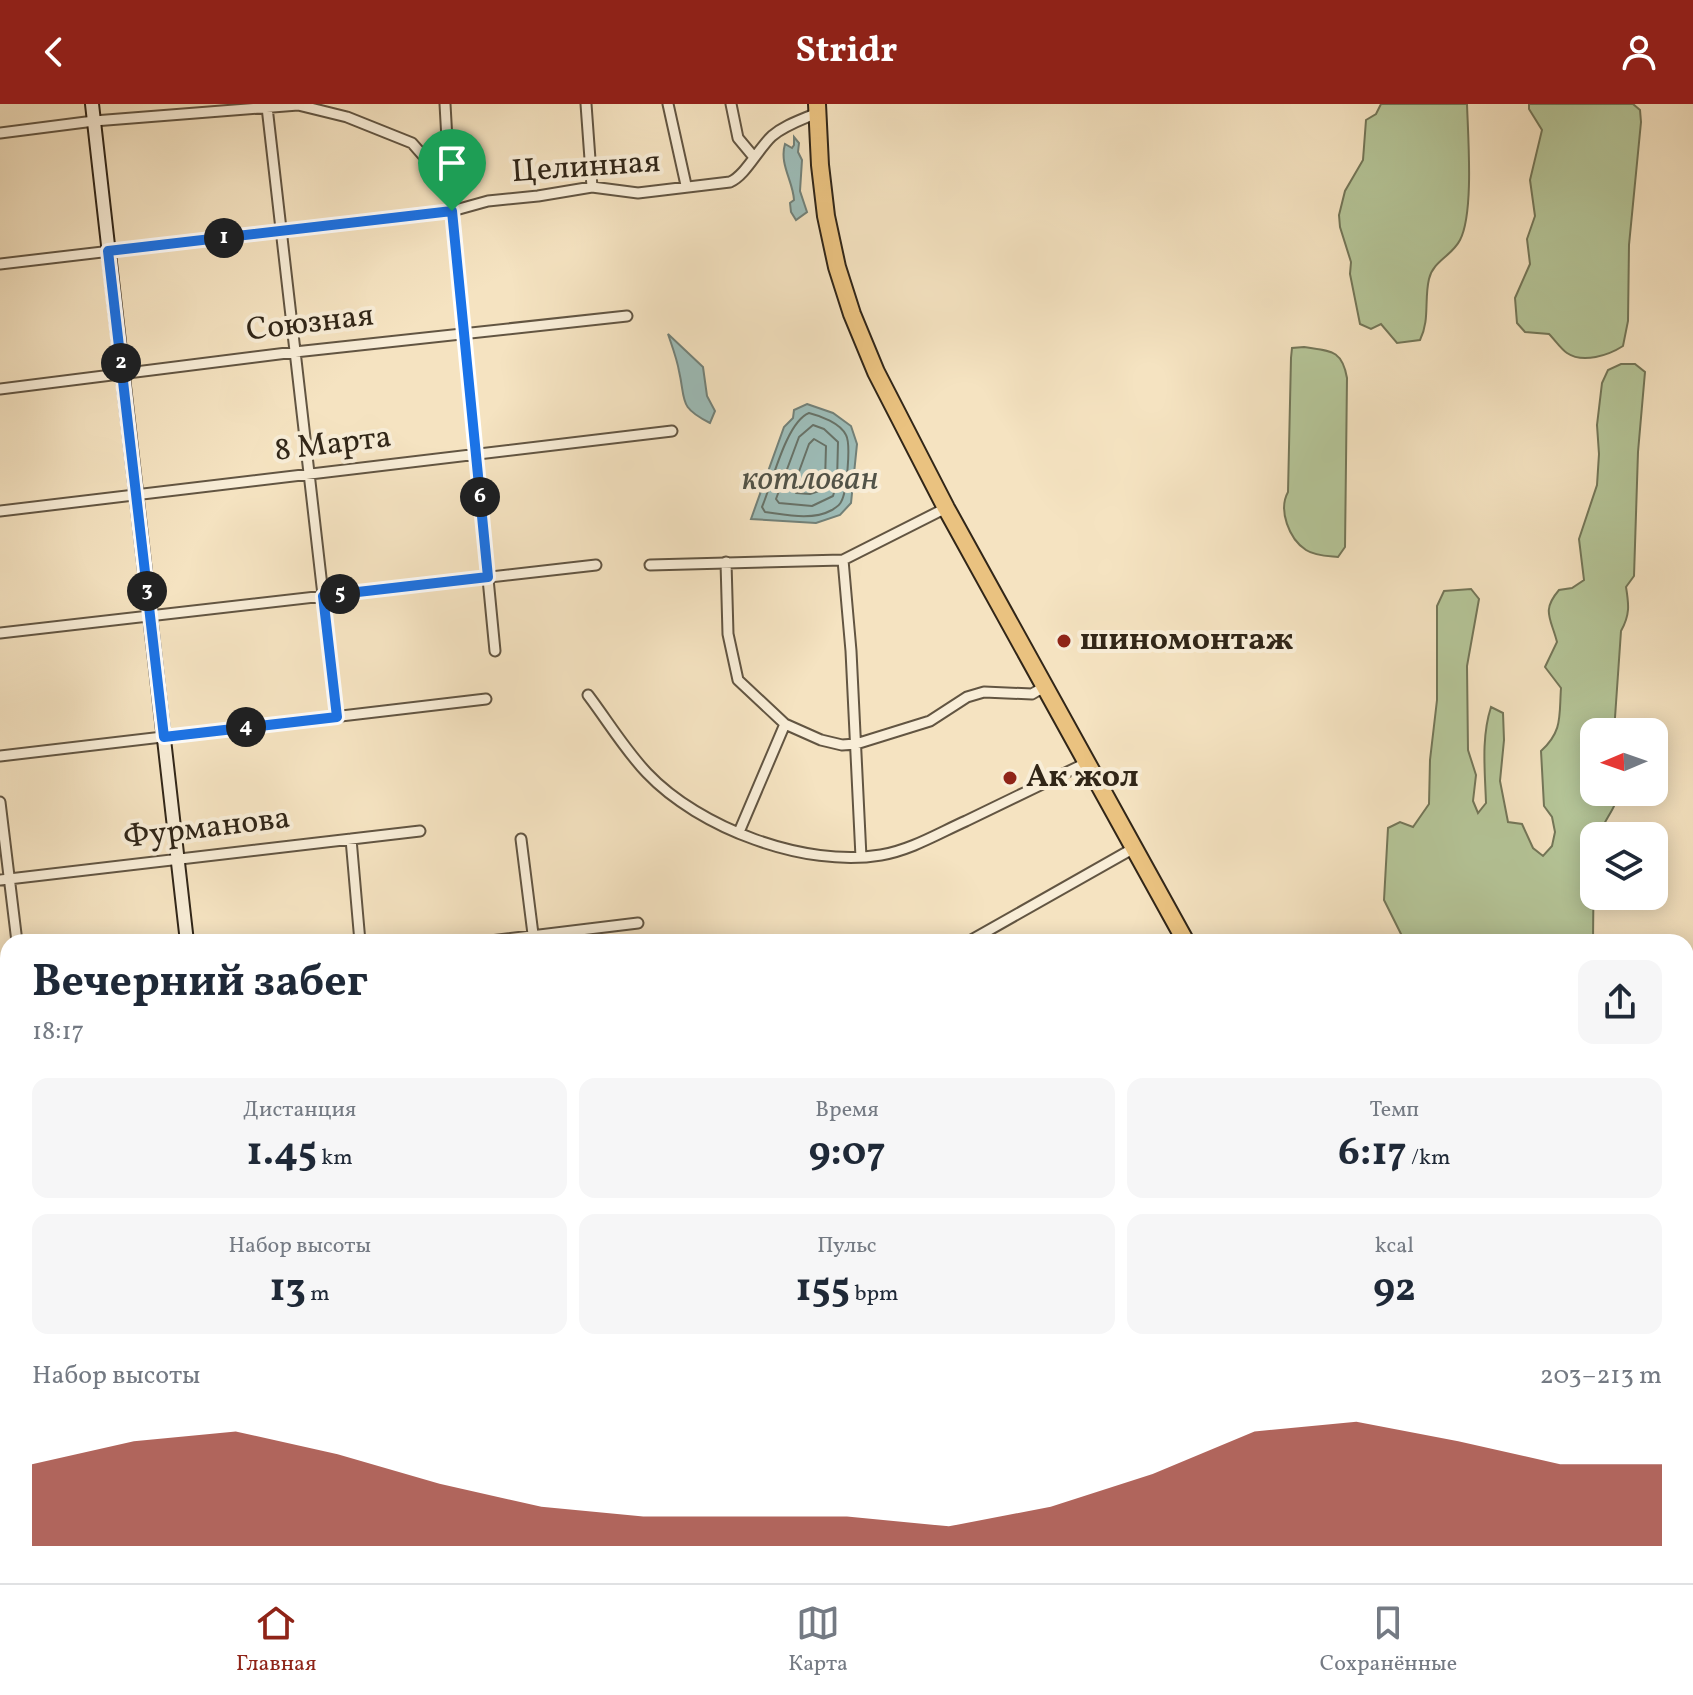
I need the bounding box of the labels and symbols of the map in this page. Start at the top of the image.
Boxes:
pin [418,129,486,211]
street label: Целинная [510,141,662,195]
pin: 1 [204,218,244,258]
street label: Союзная [244,294,376,354]
pin: 2 [101,343,141,383]
street label: 8 Марта [272,416,394,474]
water label: котлован [742,457,878,504]
pin: 6 [460,477,500,517]
pin: 3 [127,571,167,611]
pin: 5 [320,574,360,614]
place label: шиномонтаж [1080,619,1294,663]
marker: шиномонтаж [1055,632,1073,650]
pin: 4 [226,707,266,747]
north arrow [1580,718,1668,806]
place label: Ак жол [1026,756,1139,800]
marker: Ак жол [1001,769,1019,787]
street label: Фурманова [121,797,293,861]

